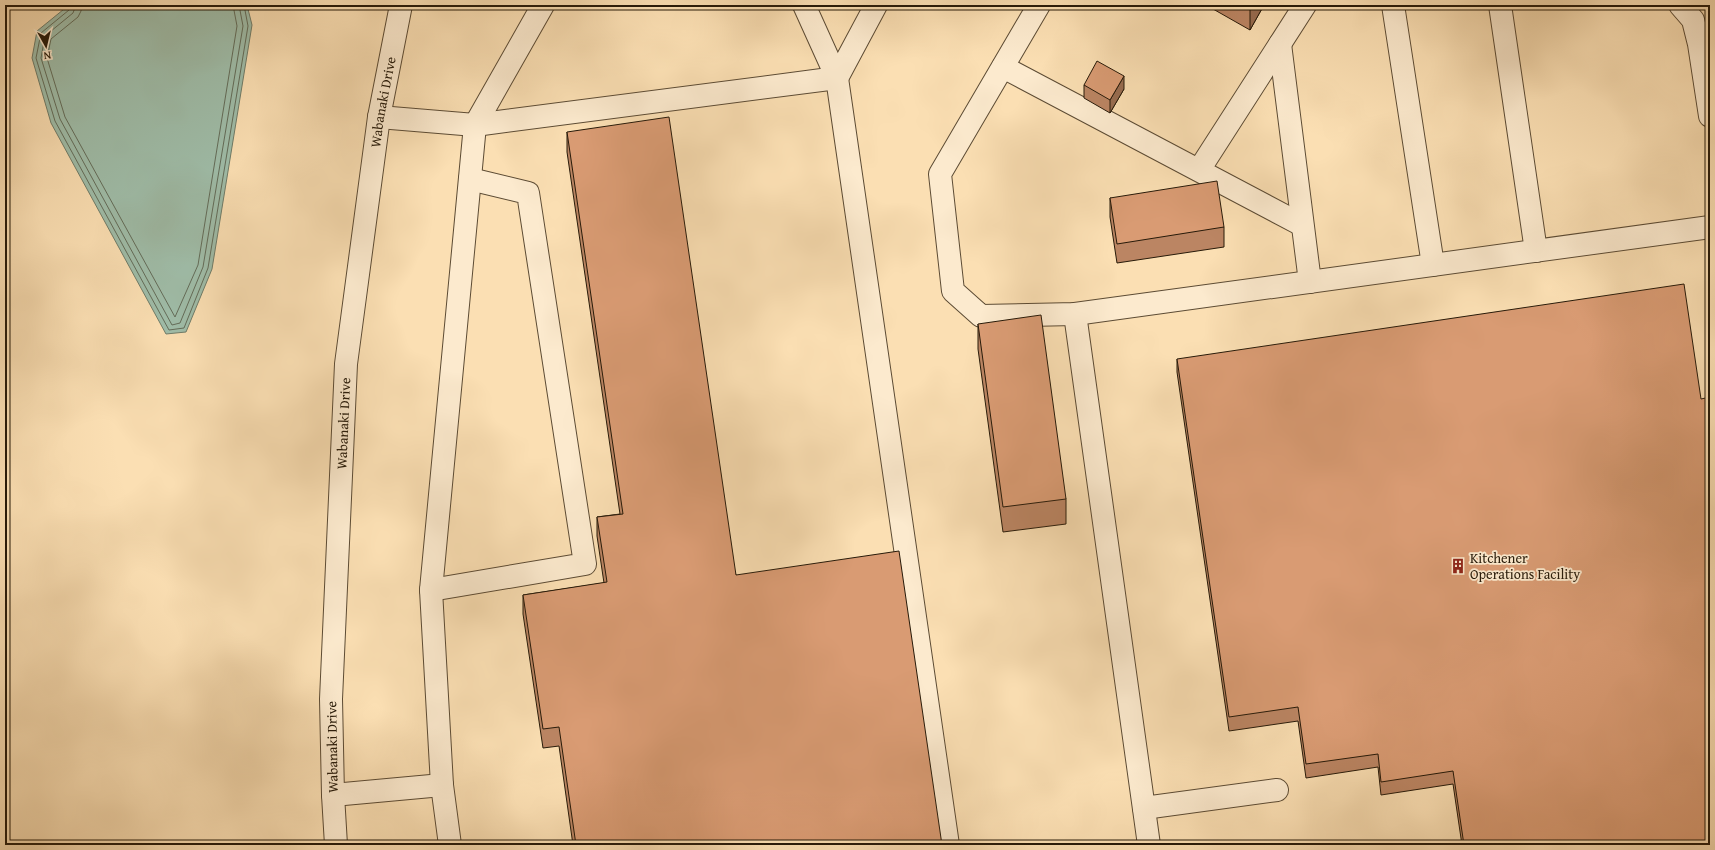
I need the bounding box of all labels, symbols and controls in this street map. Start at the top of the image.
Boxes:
north arrow [26,26,66,66]
text: N [42,47,52,64]
street label: Wabanaki Drive [365,54,401,149]
street label: Wabanaki Drive [331,377,355,470]
place label: Kitchener Operations Facility [1470,548,1580,584]
building icon: Kitchener Operations Facility [1449,557,1467,575]
street label: Wabanaki Drive [321,700,343,793]

